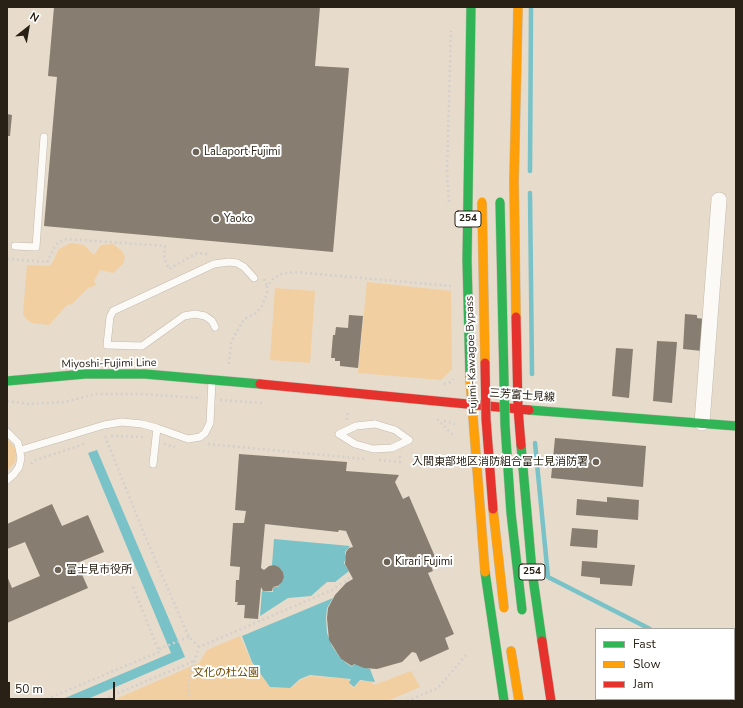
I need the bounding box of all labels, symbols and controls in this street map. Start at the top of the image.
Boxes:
north arrow [8,8,48,48]
text: N [27,9,42,26]
place label: LaLaport Fujimi [204,145,280,159]
marker: LaLaport Fujimi [191,147,201,157]
road number: 254 [455,211,481,227]
place label: Yaoko [224,212,253,226]
marker: Yaoko [211,214,221,224]
street label: Fujimi-Kawagoe Bypass [463,295,481,415]
street label: Miyoshi-Fujimi Line [61,357,157,371]
street label: 三芳富士見線 [489,387,555,405]
place label: 入間東部地区消防組合富士見消防署 [412,455,588,469]
marker: 入間東部地区消防組合富士見消防署 [591,457,601,467]
place label: Kirari Fujimi [395,555,453,569]
marker: Kirari Fujimi [382,557,392,567]
place label: 富士見市役所 [66,563,132,577]
road number: 254 [519,564,545,580]
marker: 富士見市役所 [53,565,63,575]
legend [595,628,735,700]
text: Fast [633,636,656,652]
text: Slow [633,656,661,672]
park label: 文化の杜公園 [193,666,259,680]
scale bar [10,674,117,700]
text: Jam [633,676,654,692]
text: 50 m [15,681,43,697]

